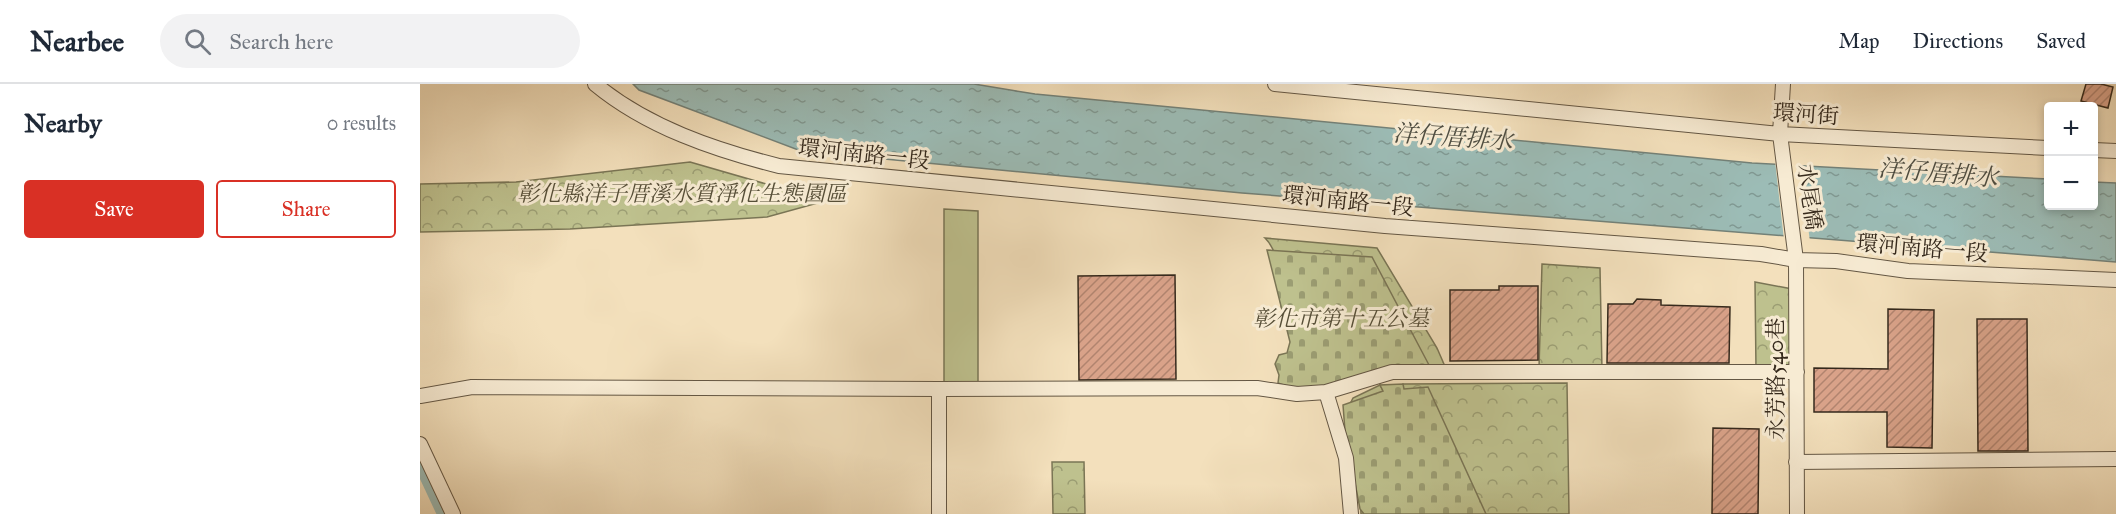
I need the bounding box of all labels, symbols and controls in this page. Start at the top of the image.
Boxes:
search box [160,14,580,68]
text: Nearbee [30,24,124,59]
icon: search [181,25,214,58]
text: Search here [229,28,333,55]
text: Map [1839,28,1880,54]
text: Directions [1913,28,2003,54]
text: Saved [2036,28,2086,54]
street label: 環河街 [1772,98,1840,130]
map controls [2044,102,2098,210]
button: + [2044,102,2098,156]
text: Nearby [24,107,102,139]
text: 0 results [327,111,396,135]
water label: 洋仔厝排水 [1392,118,1516,156]
street label: 環河南路一段 [797,134,931,174]
water label: 洋仔厝排水 [1877,153,2001,193]
button: − [2044,156,2098,210]
street label: 水尾橋 [1792,162,1828,232]
button: Save [24,180,204,238]
button: Share [216,180,396,238]
park label: 彰化縣洋子厝溪水質淨化生態園區 [517,180,850,207]
street label: 環河南路一段 [1281,181,1415,221]
street label: 環河南路一段 [1855,229,1989,267]
park label: 彰化市第十五公墓 [1253,305,1433,332]
street label: 永芳路540巷 [1762,318,1789,440]

